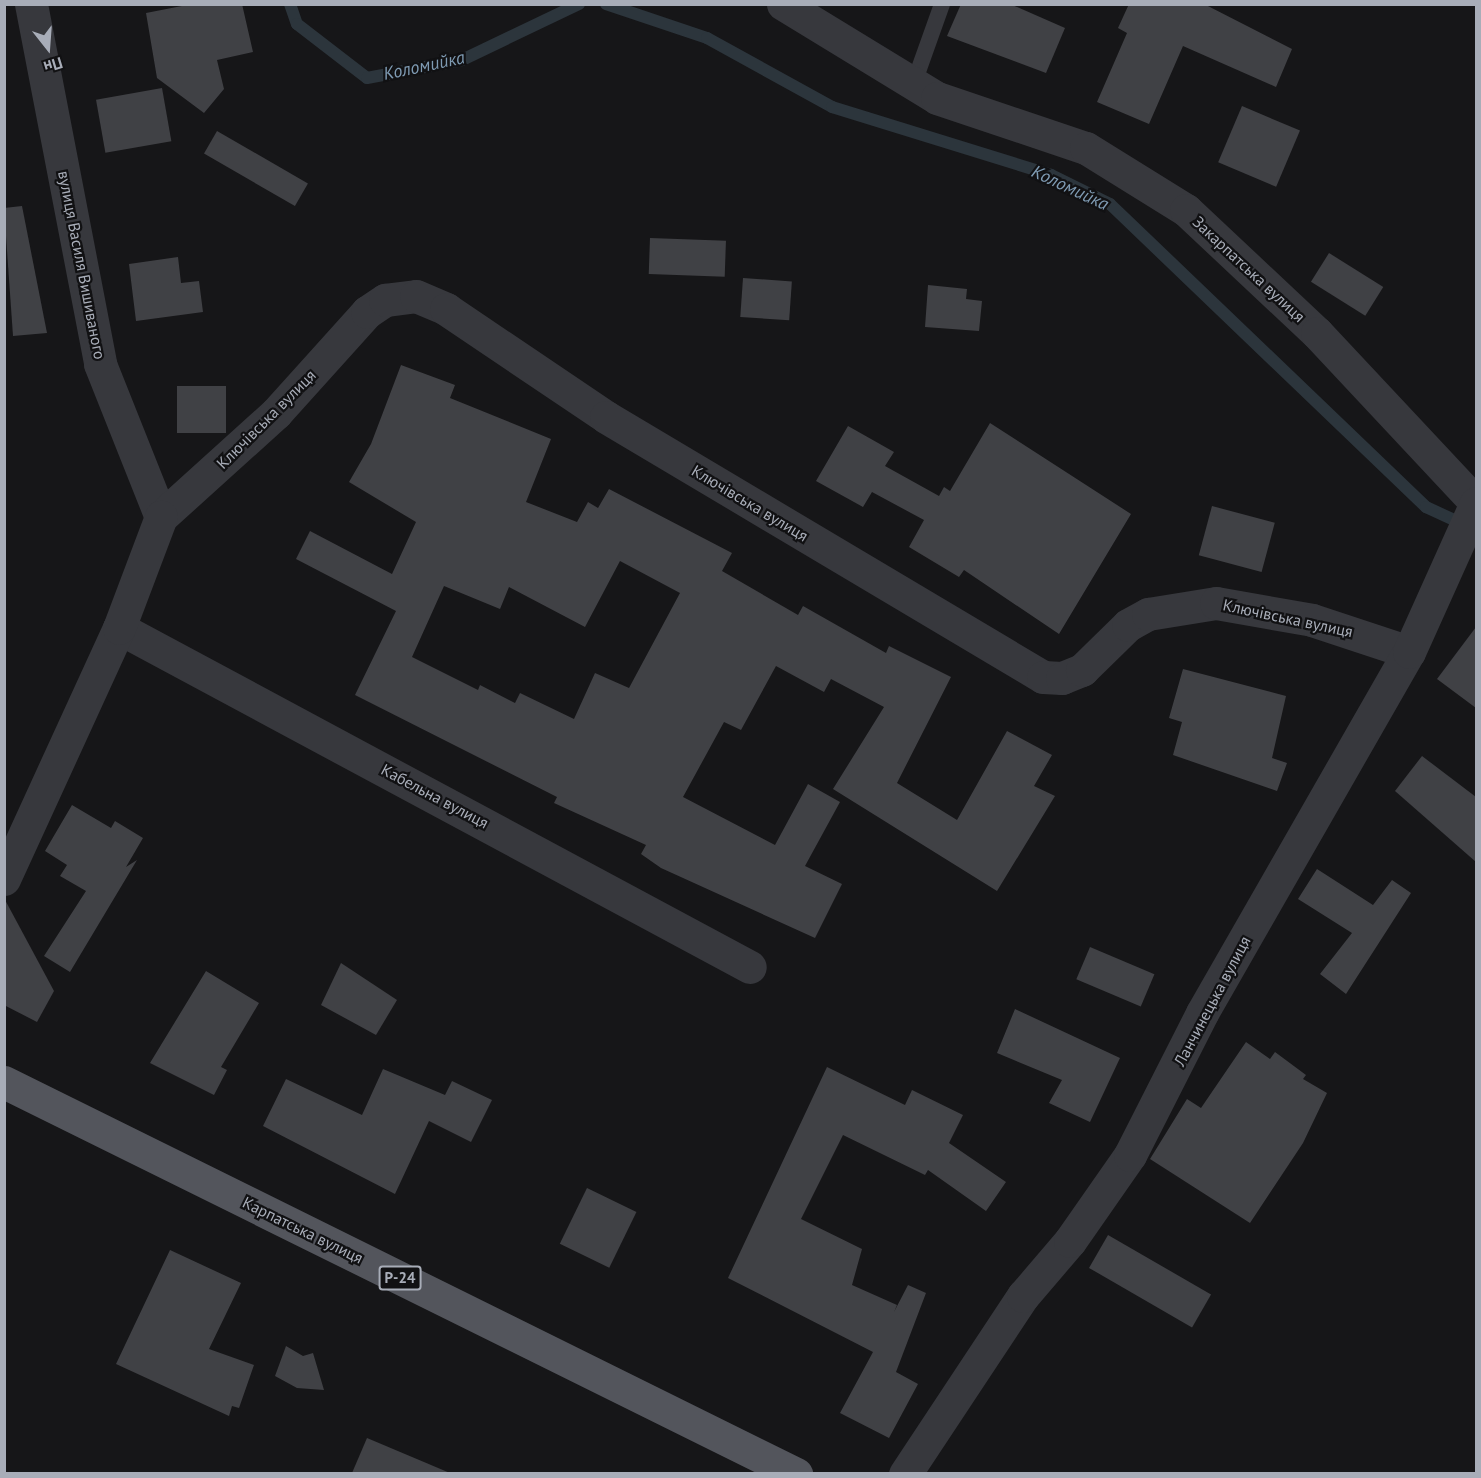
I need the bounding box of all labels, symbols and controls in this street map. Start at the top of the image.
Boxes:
north arrow [18,18,78,78]
water label: Коломийка [381,47,467,85]
text: Пн [41,53,65,78]
water label: Коломийка [1028,161,1112,215]
street label: вулиця Василя Вишиваного [54,169,110,361]
street label: Закарпатська вулиця [1189,212,1309,326]
street label: Ключівська вулиця [212,365,320,473]
street label: Ключівська вулиця [688,461,812,545]
street label: Ключівська вулиця [1221,595,1355,641]
street label: Кабельна вулиця [378,760,492,832]
street label: Ланчинецька вулиця [1170,933,1254,1069]
street label: Карпатська вулиця [240,1192,366,1268]
road number: Р-24 [378,1266,422,1290]

